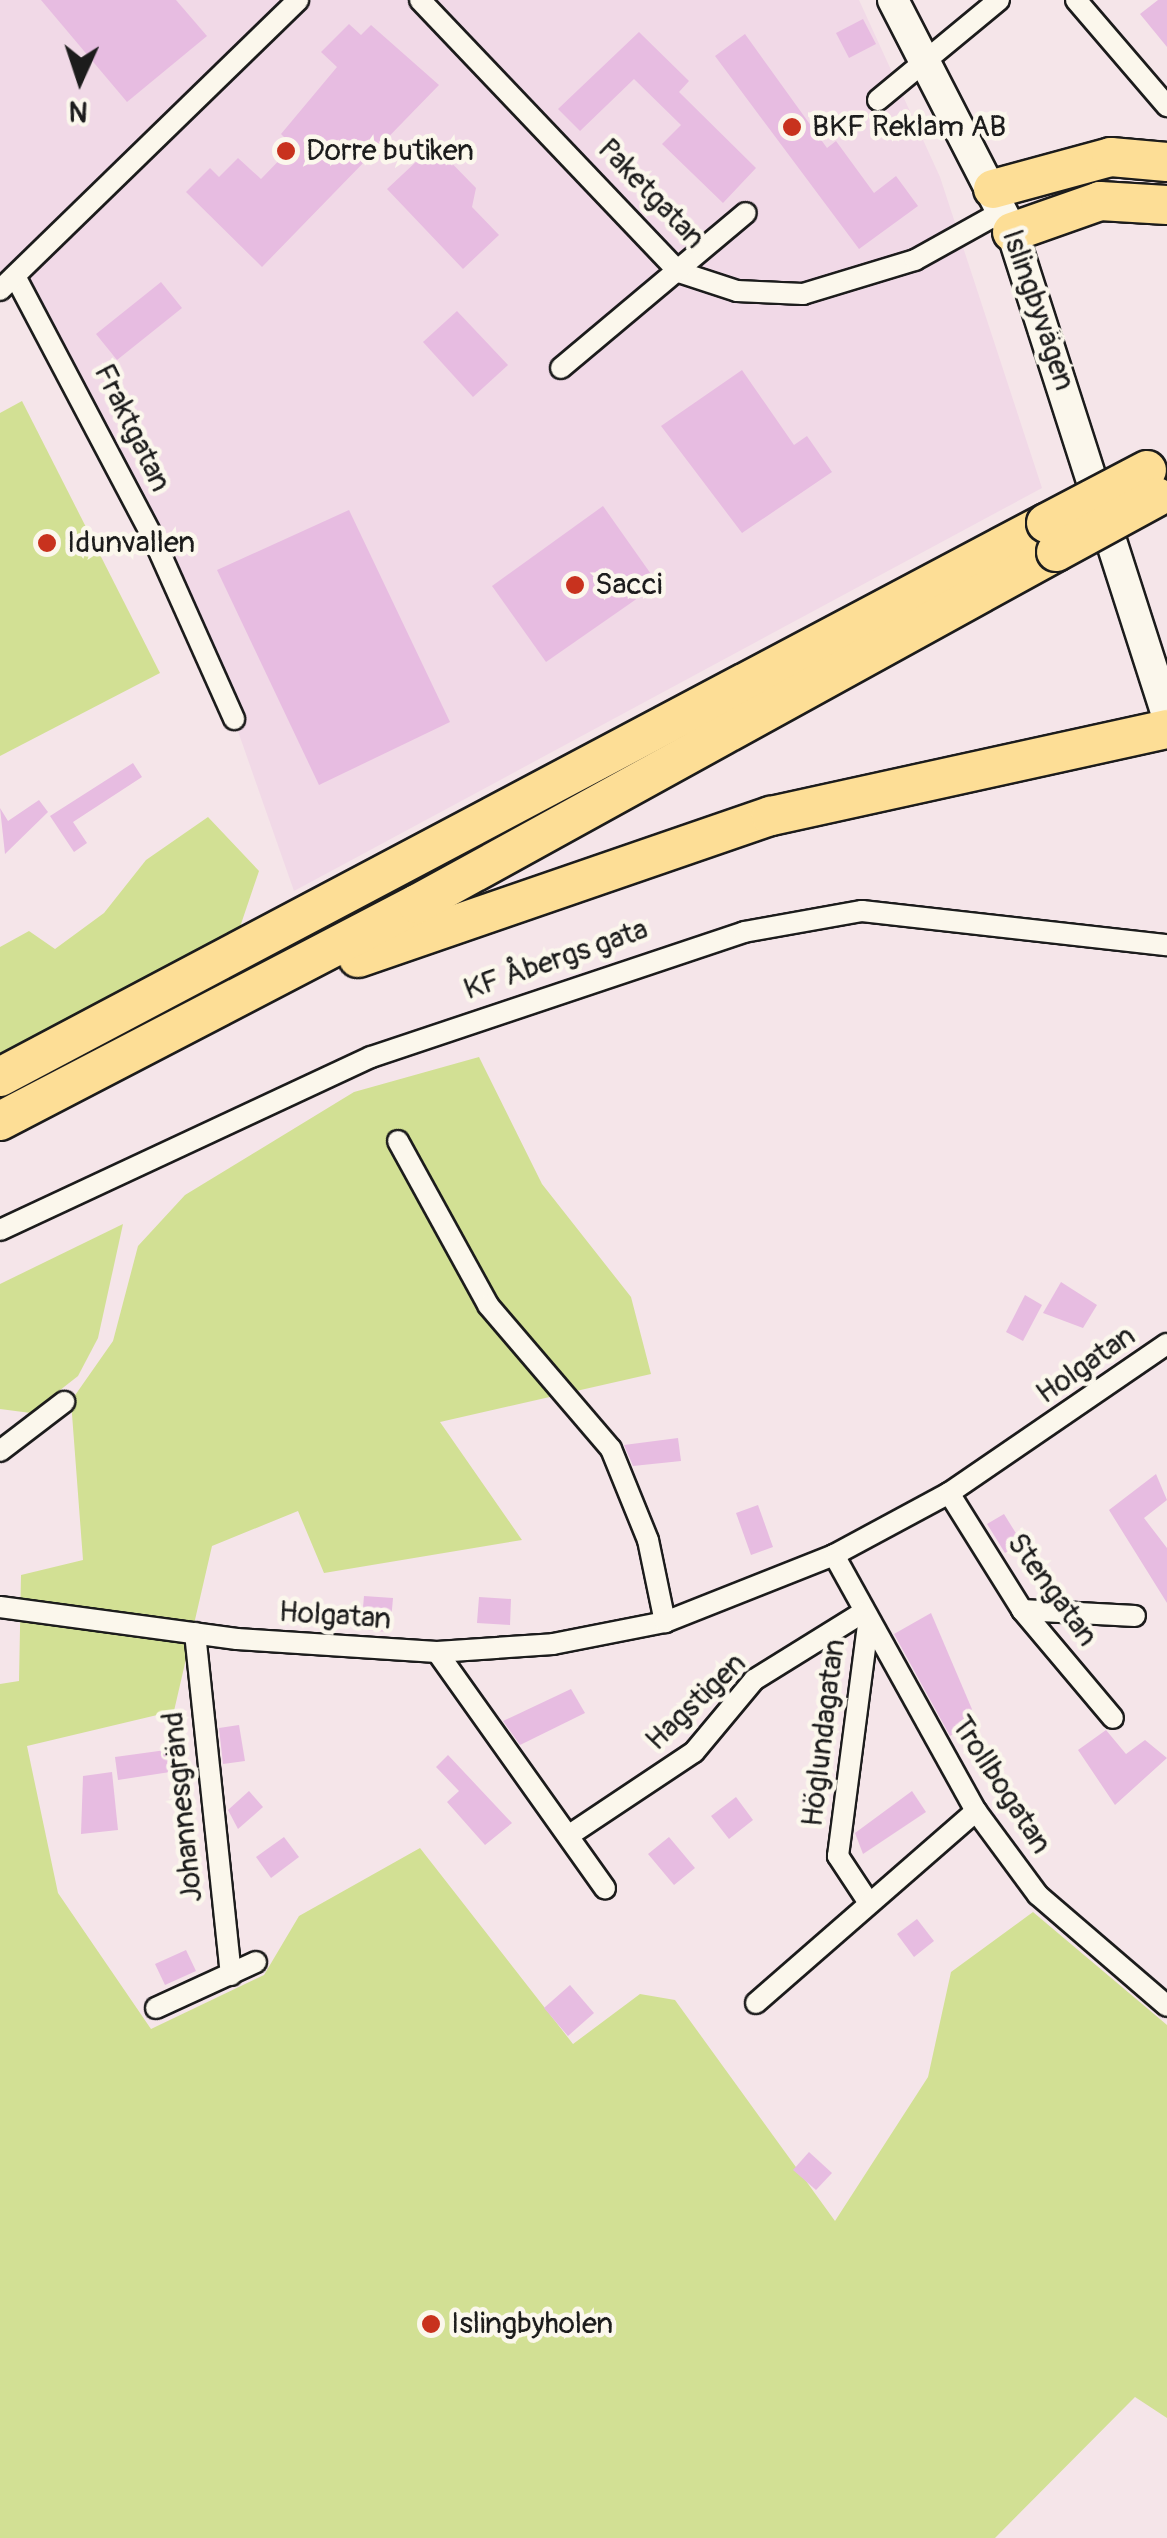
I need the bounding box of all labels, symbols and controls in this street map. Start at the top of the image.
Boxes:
north arrow [30,30,130,130]
text: N [68,92,89,128]
place label: BKF Reklam AB [812,109,1006,145]
marker: BKF Reklam AB [781,116,803,138]
street label: Paketgatan [590,132,712,256]
place label: Dorre butiken [306,133,474,169]
marker: Dorre butiken [275,140,297,162]
street label: Islingbyvägen [994,225,1082,395]
street label: Fraktgatan [86,358,178,498]
place label: Idunvallen [67,525,195,561]
marker: Idunvallen [36,532,58,554]
place label: Sacci [595,567,662,603]
marker: Sacci [564,574,586,596]
street label: KF Åbergs gata [459,912,653,1008]
street label: Holgatan [1030,1318,1142,1412]
street label: Stengatan [999,1526,1105,1654]
street label: Holgatan [278,1594,392,1638]
street label: Höglundagatan [795,1637,853,1829]
street label: Hagstigen [638,1646,754,1758]
street label: Trollbogatan [943,1709,1059,1861]
street label: Johannesgränd [155,1710,211,1904]
place label: Islingbyholen [451,2306,613,2342]
marker: Islingbyholen [420,2313,442,2335]

